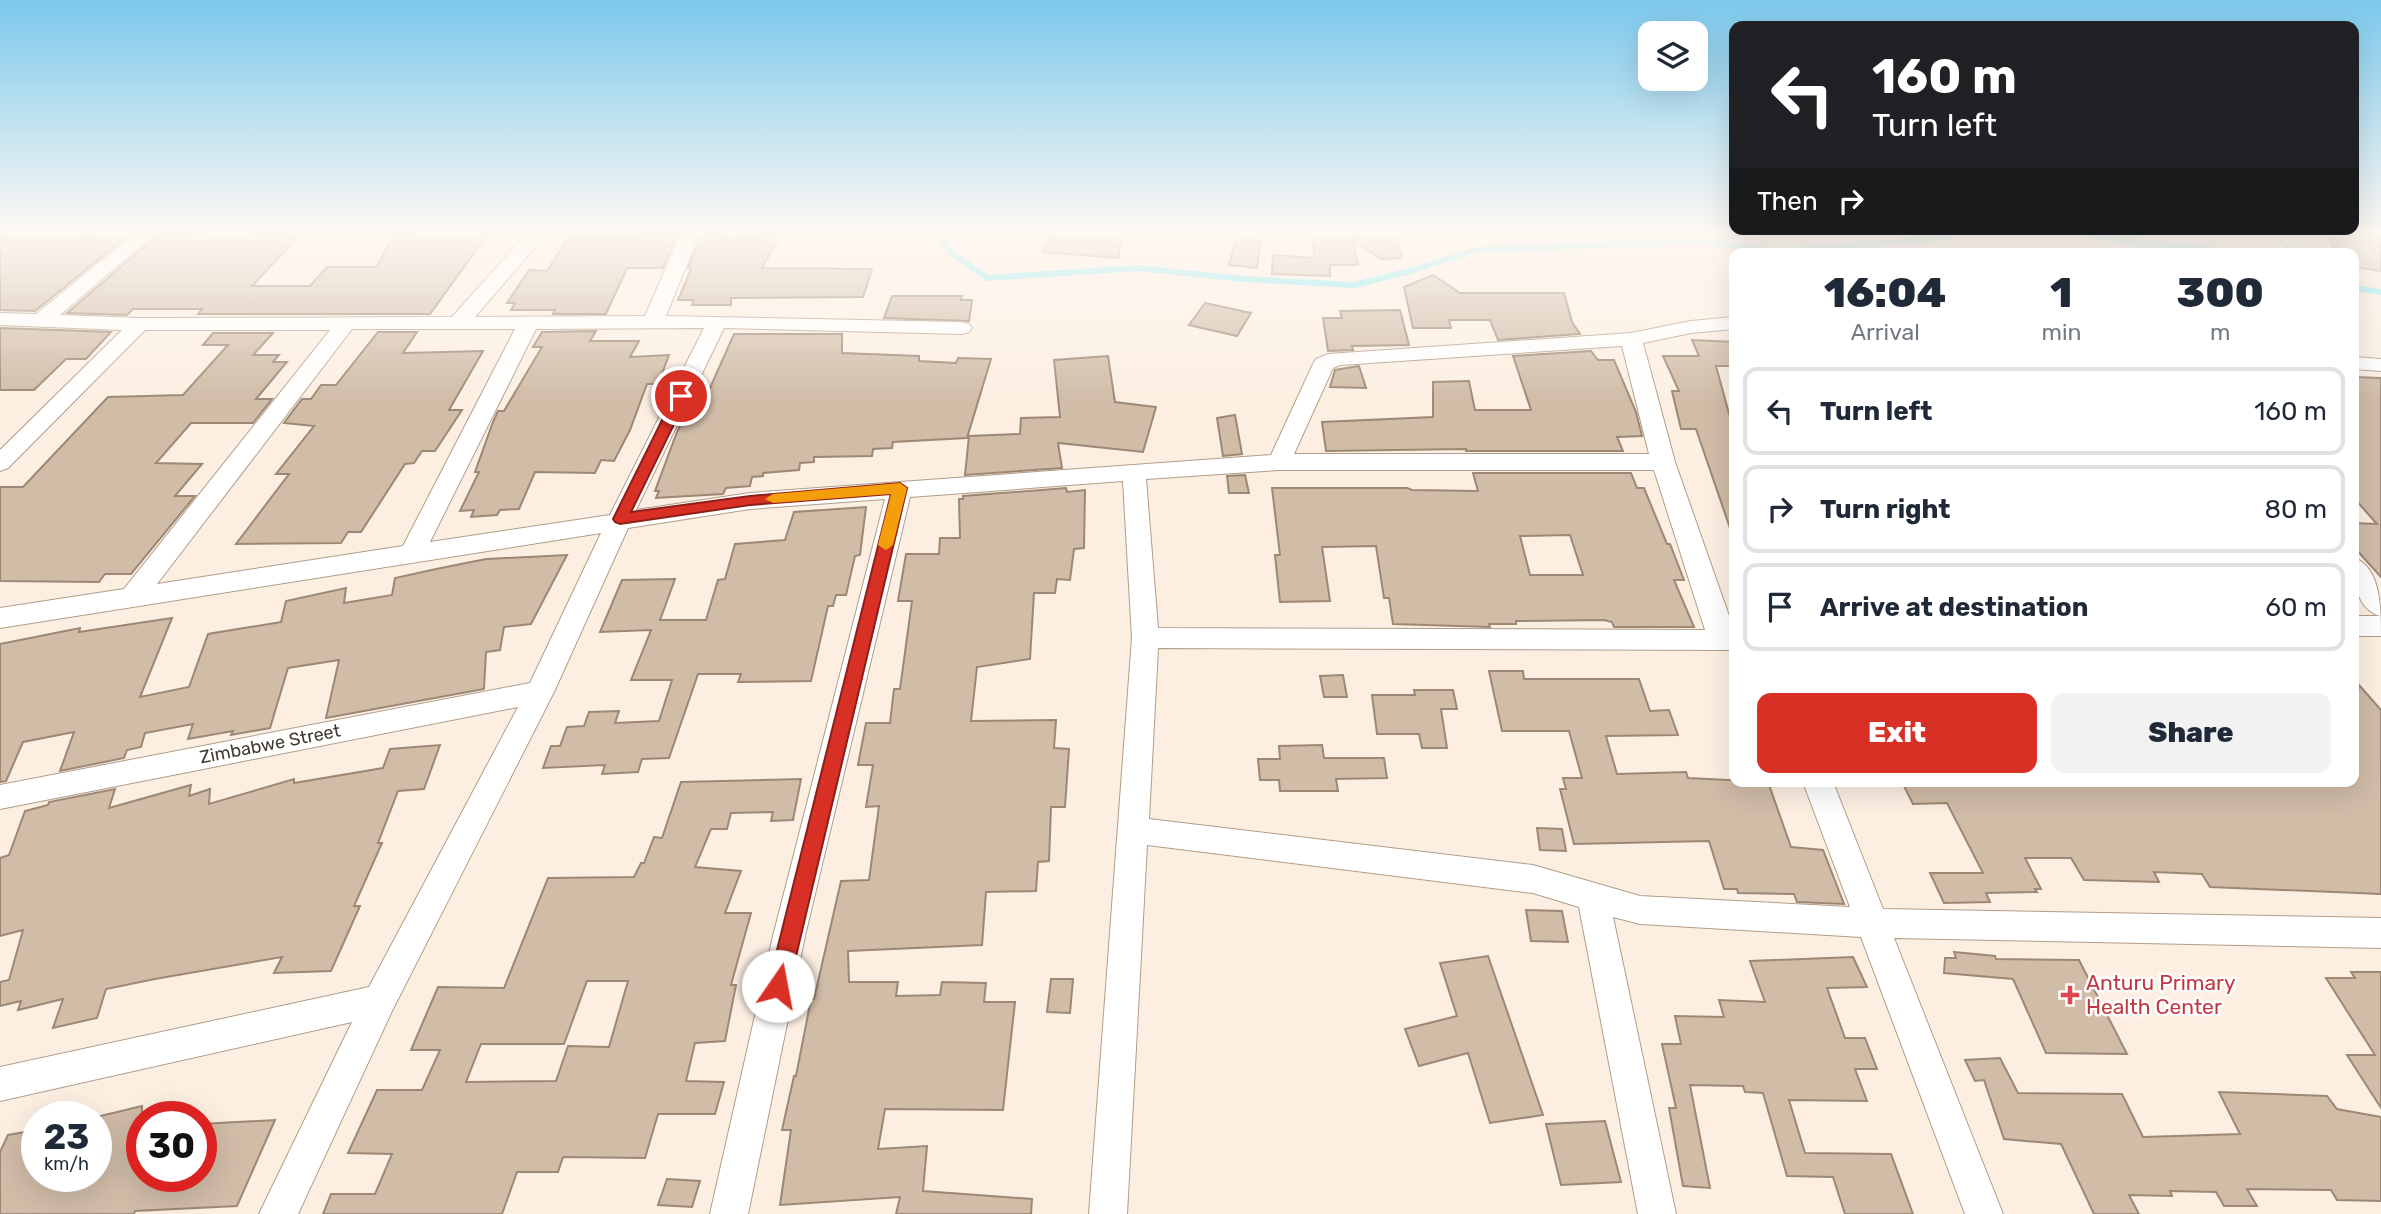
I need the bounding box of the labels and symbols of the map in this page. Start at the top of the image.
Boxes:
pin [651,366,711,426]
street label: Zimbabwe Street [198,720,342,768]
position arrow [741,949,815,1023]
place label: Anturu Primary Health Center [2086,970,2236,1019]
marker: Anturu Primary Health Center [2060,985,2080,1005]
speed limit sign: 30 [126,1101,217,1192]

